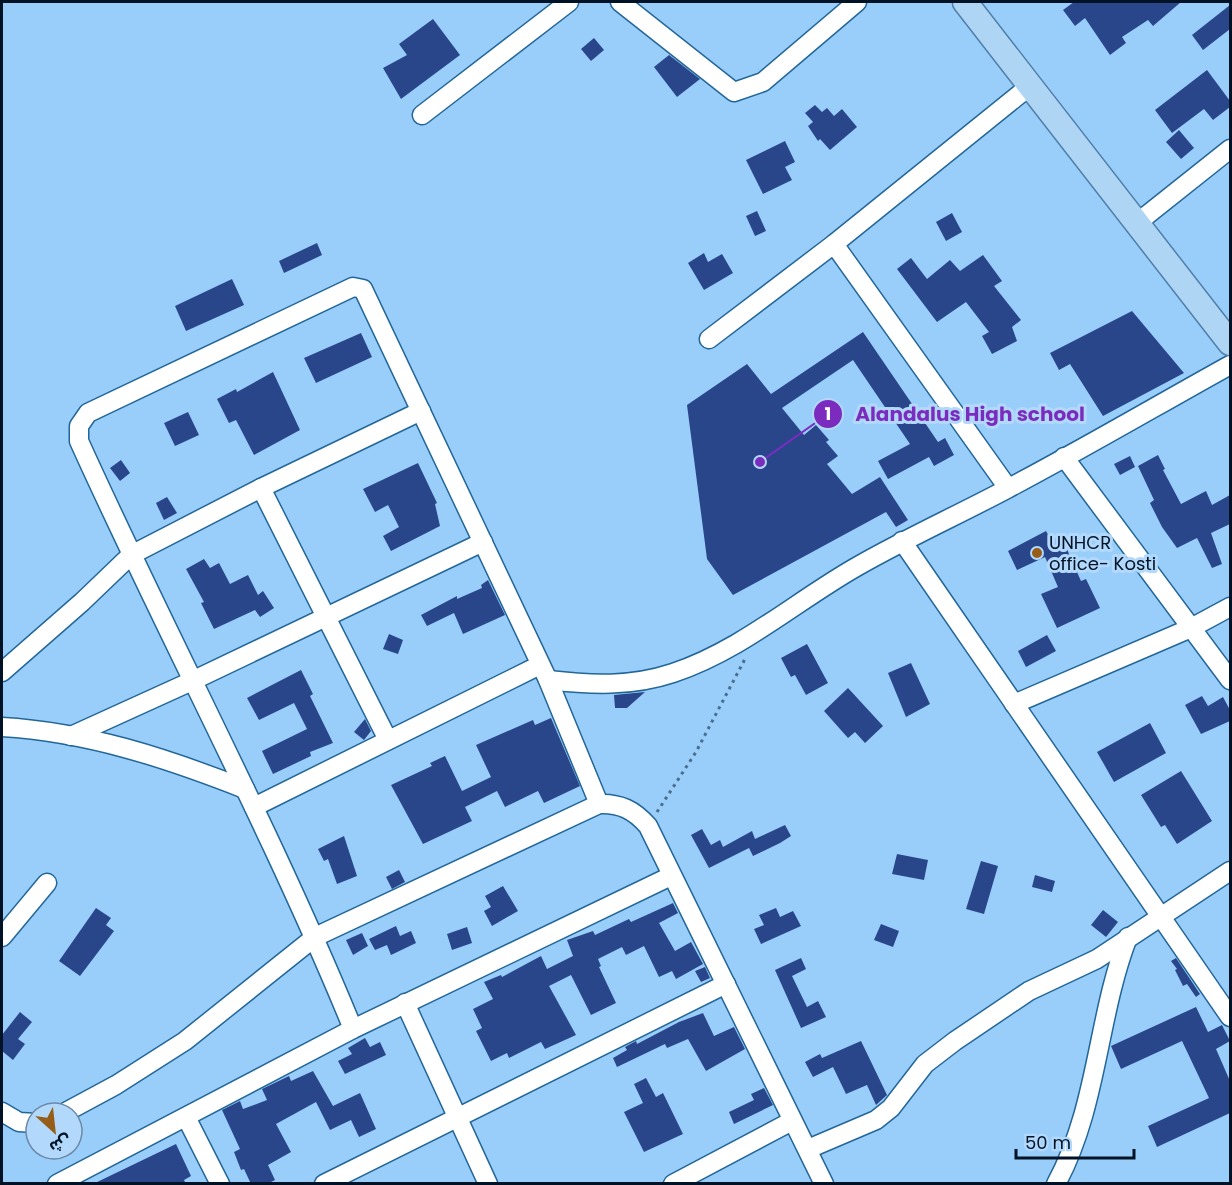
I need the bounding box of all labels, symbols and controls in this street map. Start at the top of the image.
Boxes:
callout: Alandalus High school [813,395,1097,433]
text: Alandalus High school [855,400,1085,428]
text: 1 [825,401,831,426]
place label: UNHCR office- Kosti [1049,530,1156,576]
marker: UNHCR office- Kosti [1030,546,1044,560]
north arrow [24,1101,84,1161]
scale bar [1016,1122,1134,1160]
text: ش [46,1129,76,1159]
text: 50 m [1025,1130,1071,1155]

